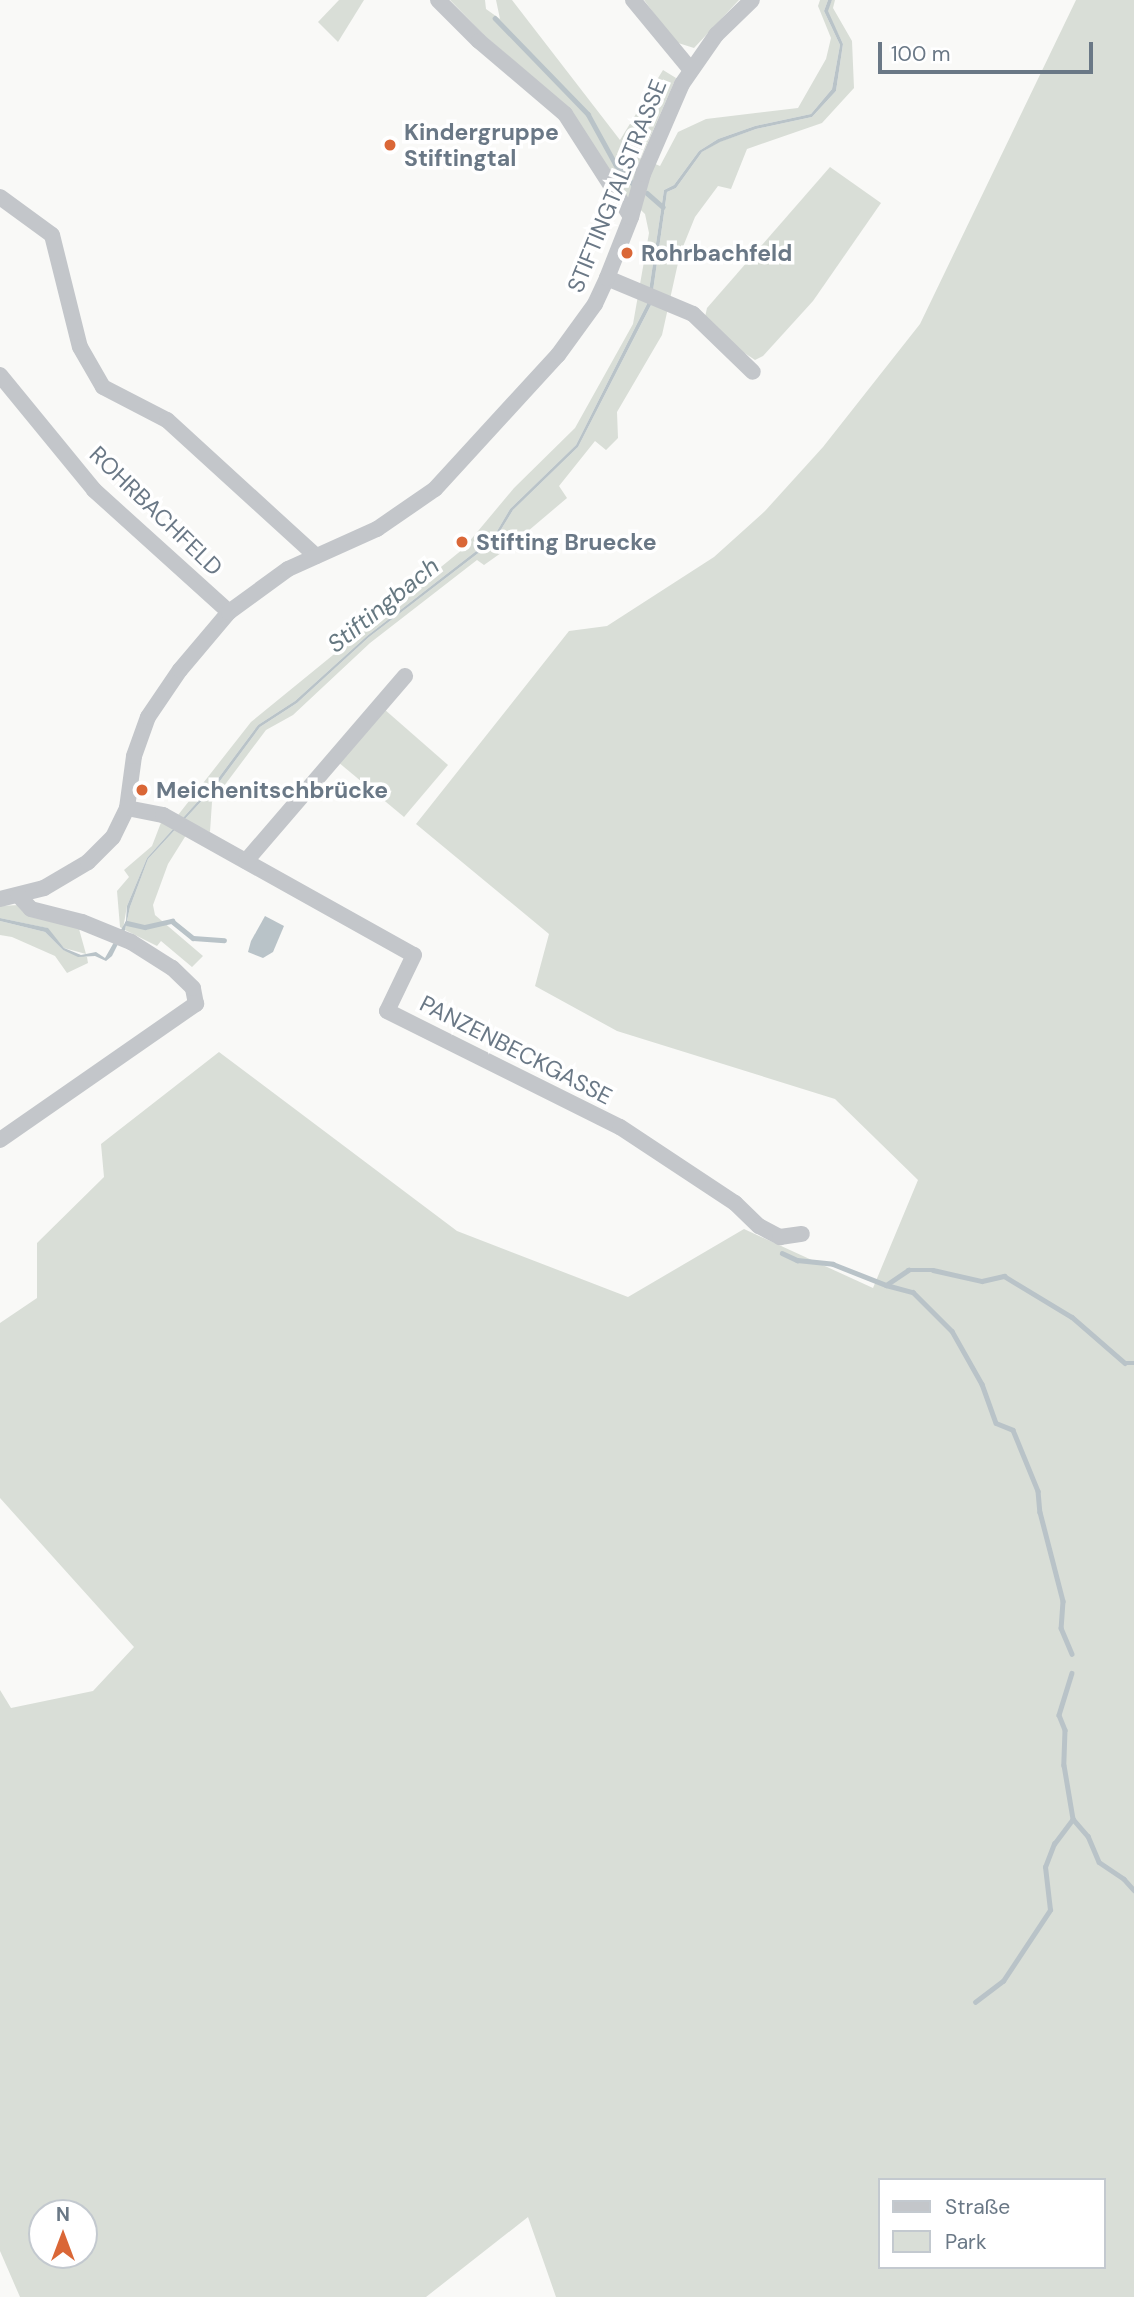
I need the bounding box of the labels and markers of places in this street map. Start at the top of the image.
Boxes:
place label: Kindergruppe Stiftingtal [404,118,559,172]
marker: Kindergruppe Stiftingtal [382,137,398,153]
place label: Rohrbachfeld [641,239,792,267]
marker: Rohrbachfeld [619,245,635,261]
place label: Stifting Bruecke [476,528,656,556]
marker: Stifting Bruecke [454,534,470,550]
place label: Meichenitschbrücke [156,776,388,804]
marker: Meichenitschbrücke [134,782,150,798]

